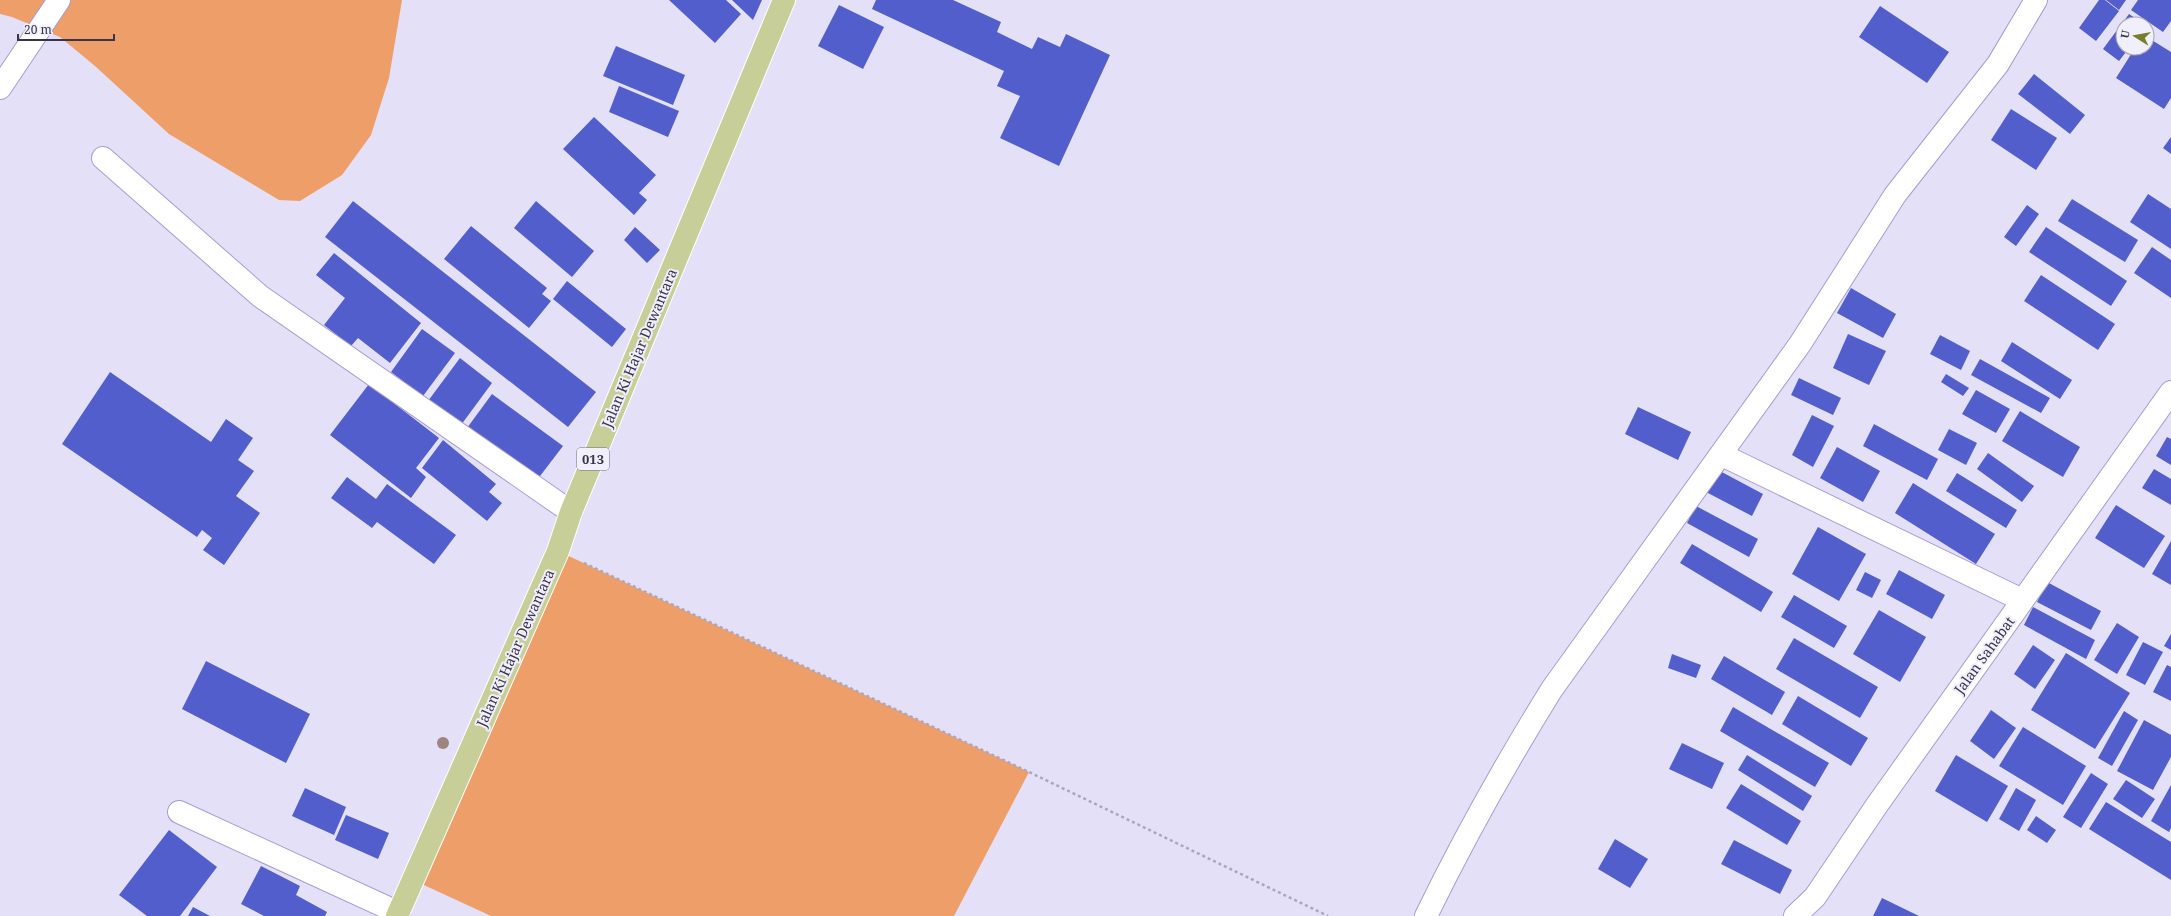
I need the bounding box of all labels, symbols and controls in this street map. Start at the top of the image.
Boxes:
scale bar [18,16,114,42]
north arrow [2115,16,2155,56]
text: 20 m [24,21,52,38]
text: U [2117,28,2133,39]
street label: Jalan Ki Hajar Dewantara [597,266,681,431]
road number: 013 [577,448,609,470]
street label: Jalan Ki Hajar Dewantara [471,566,558,731]
street label: Jalan Sahabat [1949,612,2019,698]

